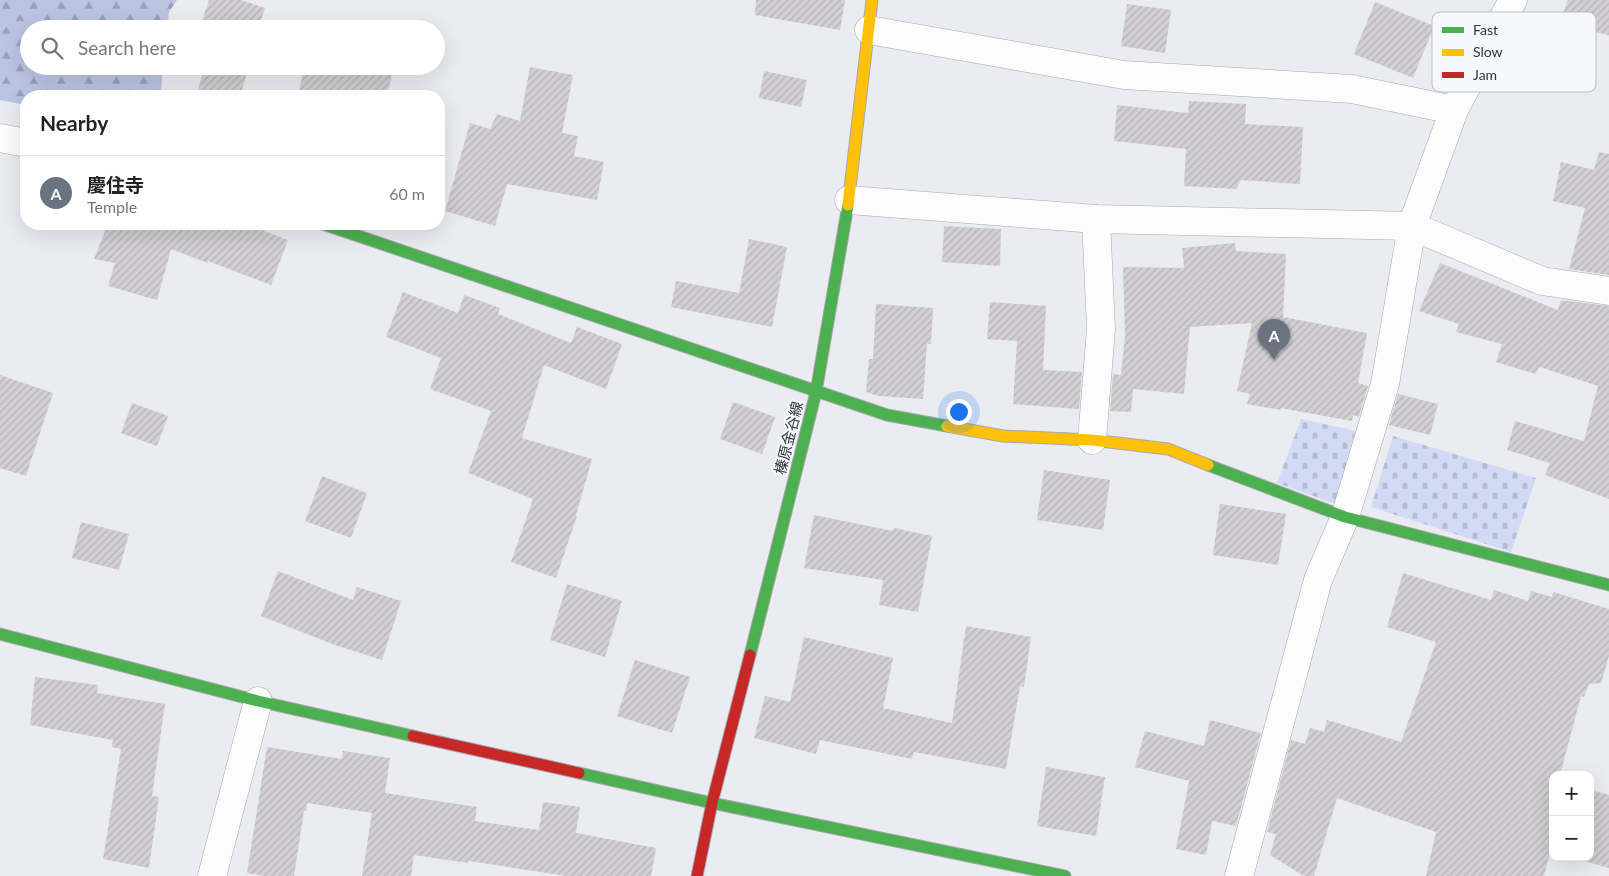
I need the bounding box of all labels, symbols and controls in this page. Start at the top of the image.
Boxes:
legend [1432,12,1596,92]
search box [20,20,445,75]
text: Fast [1473,21,1498,38]
icon: search [38,34,66,62]
text: Search here [78,36,176,59]
text: Slow [1473,43,1503,60]
text: Jam [1473,66,1497,83]
text: Nearby [40,110,108,135]
text: 慶住寺 [87,173,144,196]
text: A [50,184,62,203]
text: 60 m [389,184,425,203]
text: Temple [87,197,137,216]
pin: A [1258,319,1290,360]
street label: 榛原金谷線 [770,399,806,476]
your location [946,399,972,425]
map controls [1549,771,1594,861]
button: + [1549,771,1594,816]
button: − [1549,816,1594,861]

